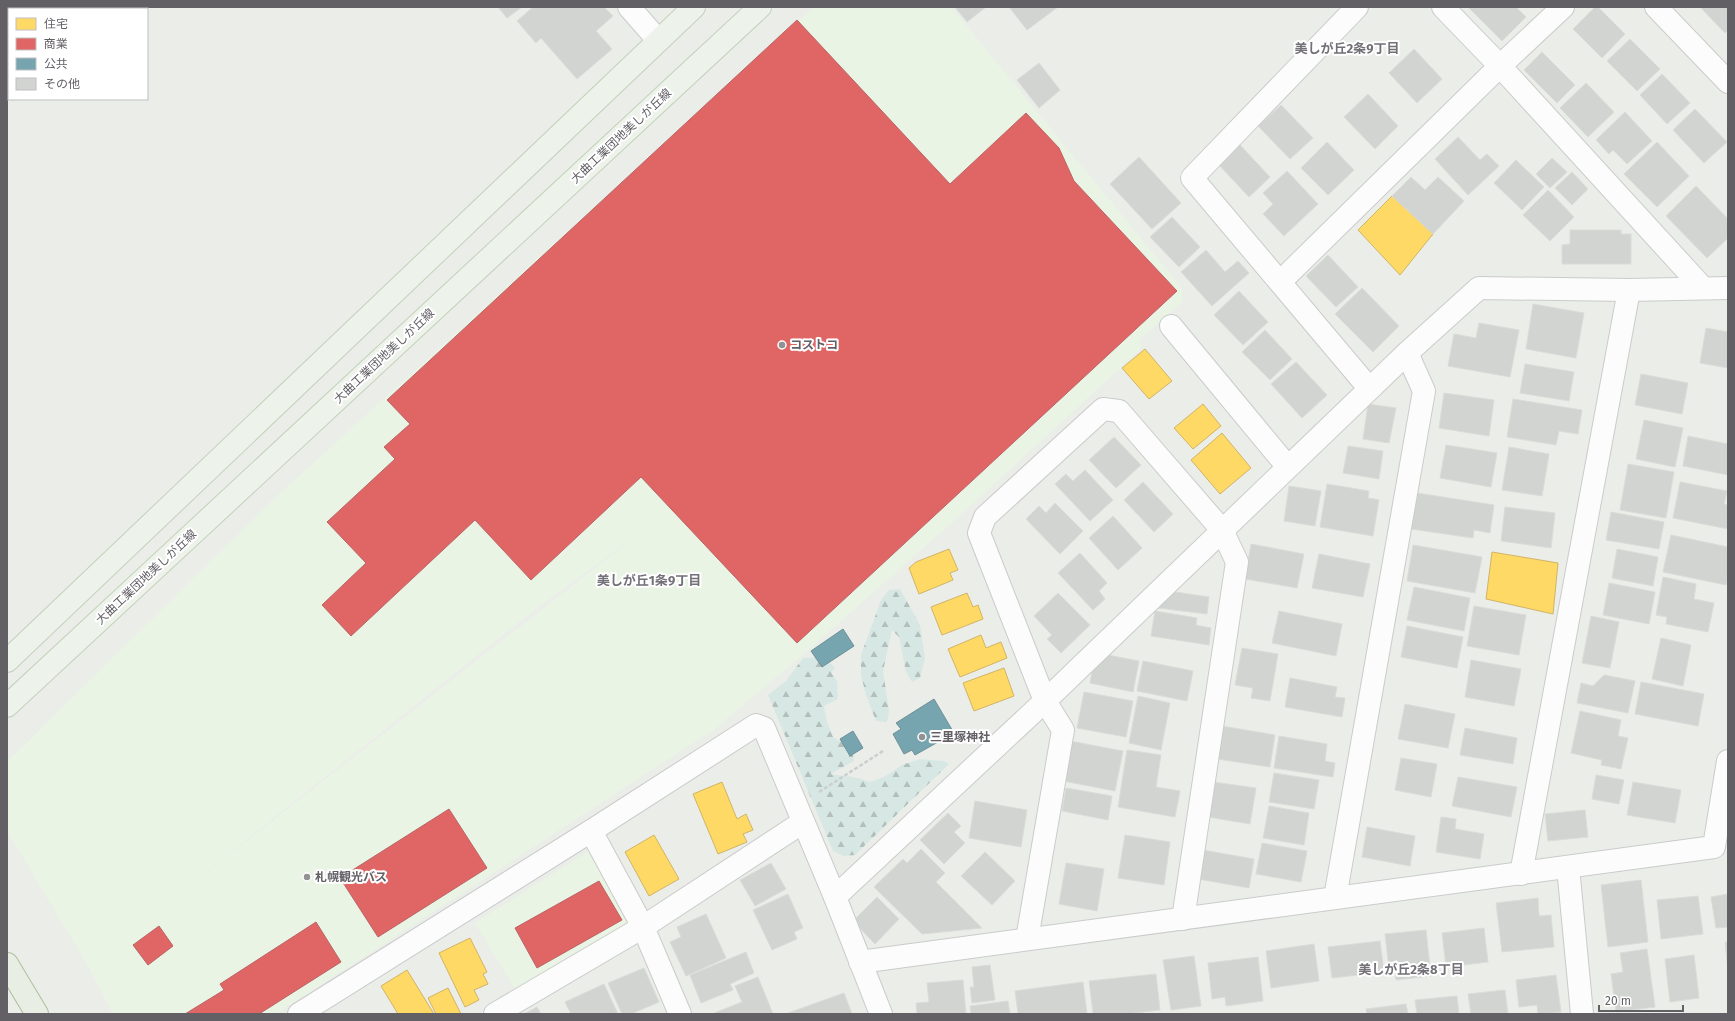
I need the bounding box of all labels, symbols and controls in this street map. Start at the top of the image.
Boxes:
legend [8,8,148,100]
text: 住宅 [44,17,68,31]
text: 商業 [44,37,68,51]
district label: 美しが丘2条9丁目 [1294,41,1400,56]
text: 公共 [44,57,68,71]
text: その他 [44,77,80,91]
street label: 大曲工業団地美しが丘線 [568,86,674,186]
street label: 大曲工業団地美しが丘線 [331,306,437,406]
place label: コストコ [790,338,838,352]
marker: コストコ [777,340,787,350]
street label: 大曲工業団地美しが丘線 [93,527,199,627]
district label: 美しが丘1条9丁目 [597,573,701,588]
place label: 三里塚神社 [930,730,990,744]
marker: 三里塚神社 [917,732,927,742]
place label: 札幌観光バス [315,870,387,884]
marker: 札幌観光バス [302,872,312,882]
district label: 美しが丘2条8丁目 [1358,962,1464,977]
scale bar [1599,987,1683,1013]
text: 20 m [1605,994,1631,1008]

